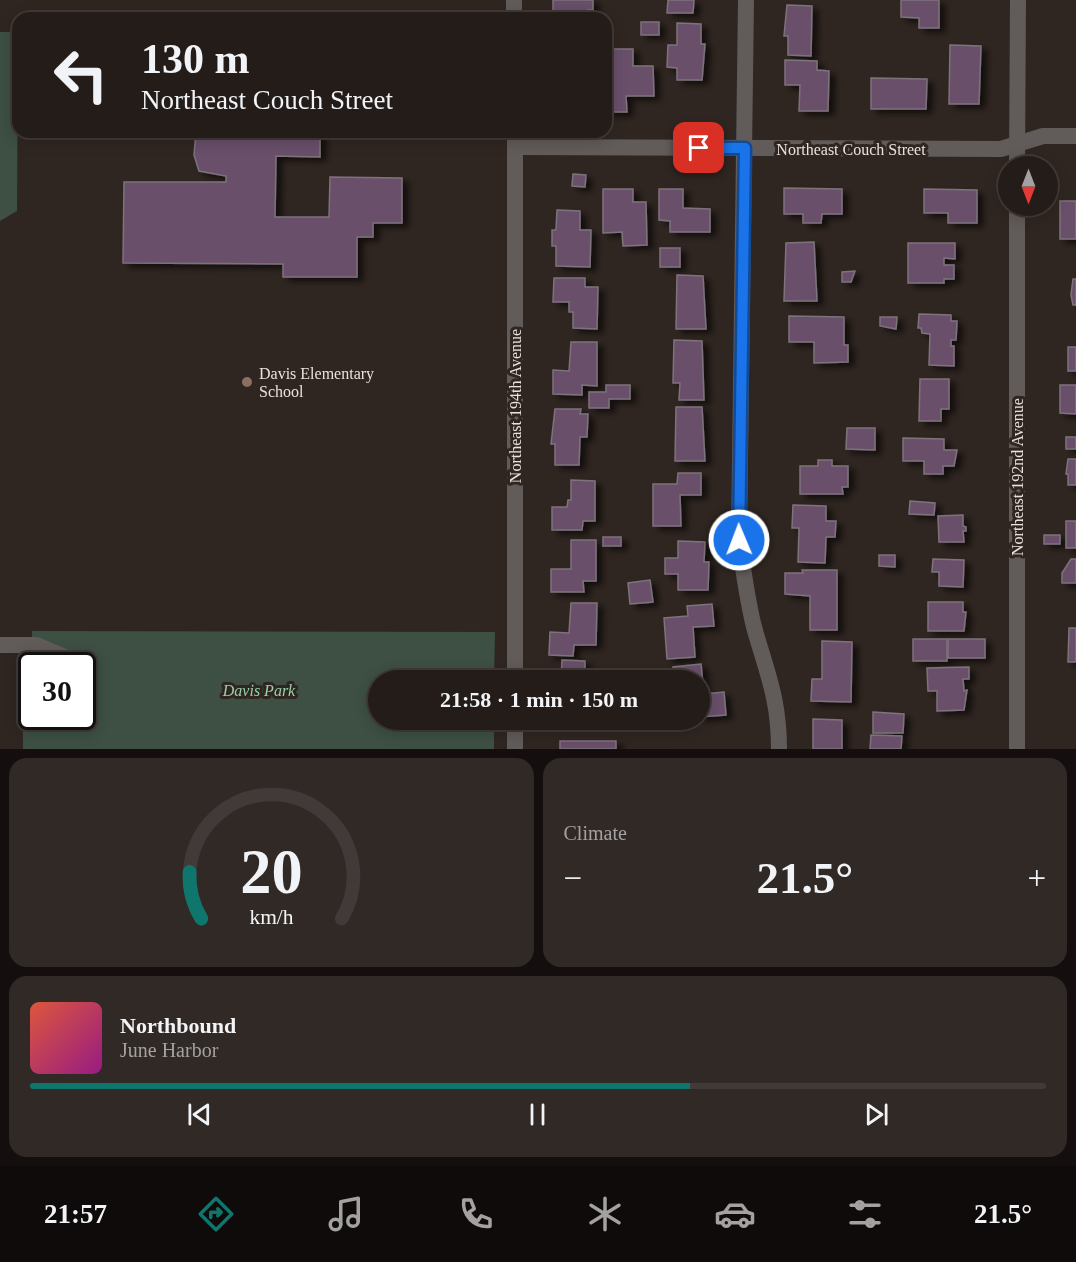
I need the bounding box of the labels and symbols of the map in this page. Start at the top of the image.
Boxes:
pin [673,122,724,173]
street label: Northeast Couch Street [776,141,926,158]
north arrow [998,156,1058,216]
street label: Northeast 194th Avenue [507,329,524,483]
place label: Davis Elementary School [259,365,374,400]
marker: Davis Elementary School [240,375,254,389]
street label: Northeast 192nd Avenue [1009,398,1026,556]
position arrow [707,508,771,572]
speed limit sign: 30 [18,652,96,730]
park label: Davis Park [222,682,296,699]

